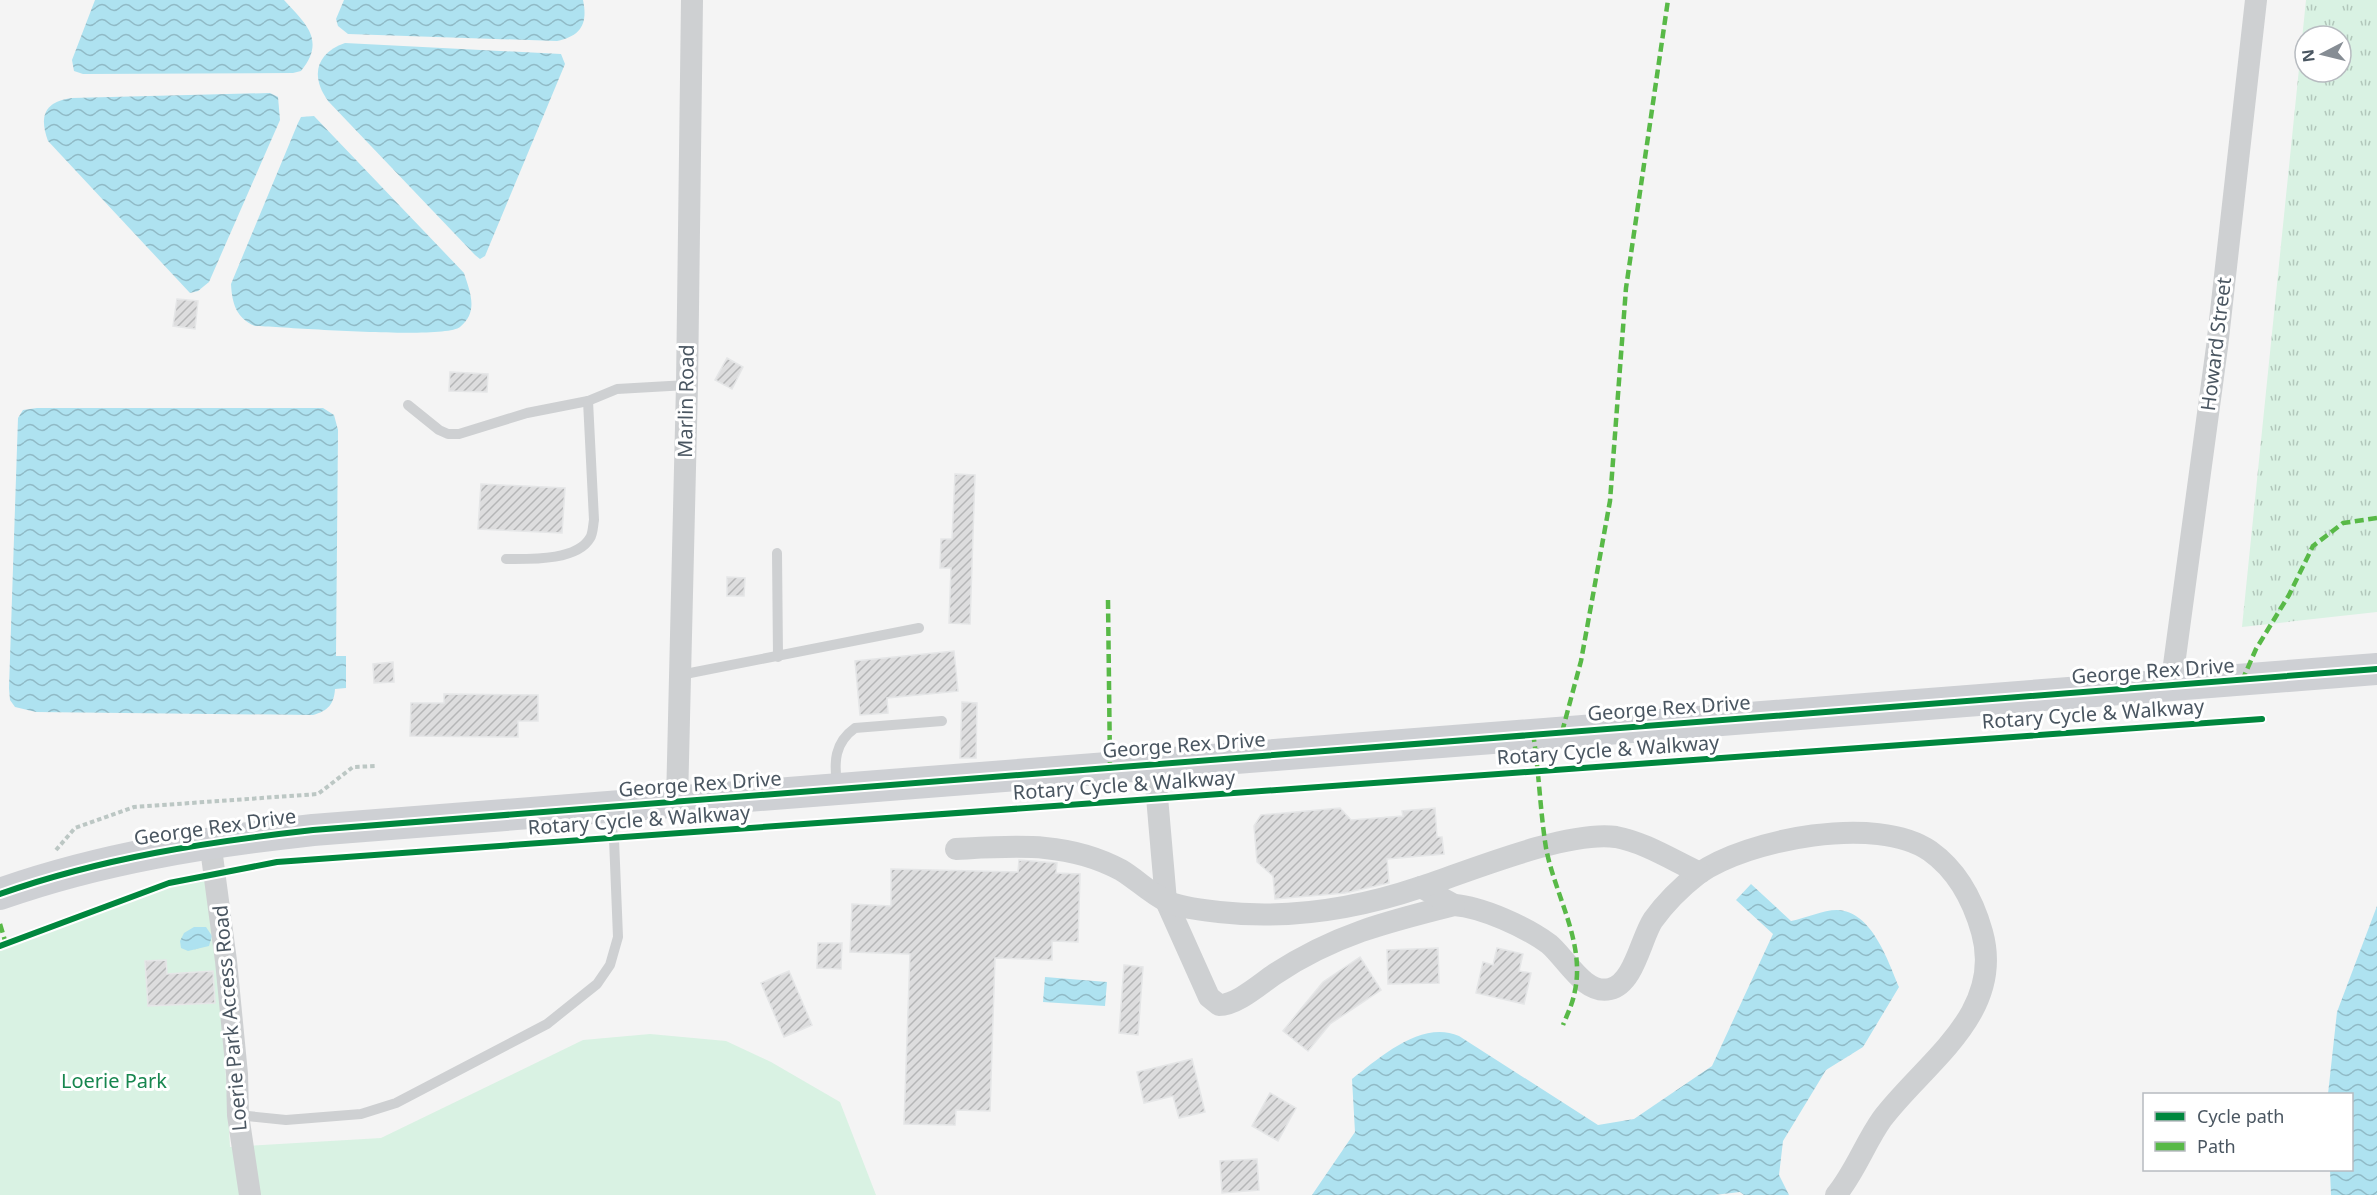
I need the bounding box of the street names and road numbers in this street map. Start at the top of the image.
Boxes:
street label: Howard Street [2194,275,2237,412]
street label: Marlin Road [671,344,700,458]
street label: George Rex Drive [2071,651,2235,690]
street label: George Rex Drive [1587,688,1751,727]
street label: Rotary Cycle & Walkway [1981,692,2206,735]
street label: George Rex Drive [1102,725,1266,764]
street label: Rotary Cycle & Walkway [1496,728,1721,771]
street label: Rotary Cycle & Walkway [1012,763,1237,806]
street label: George Rex Drive [618,764,782,803]
street label: Rotary Cycle & Walkway [527,798,752,841]
street label: George Rex Drive [132,802,298,851]
street label: Loerie Park Access Road [206,904,253,1132]

